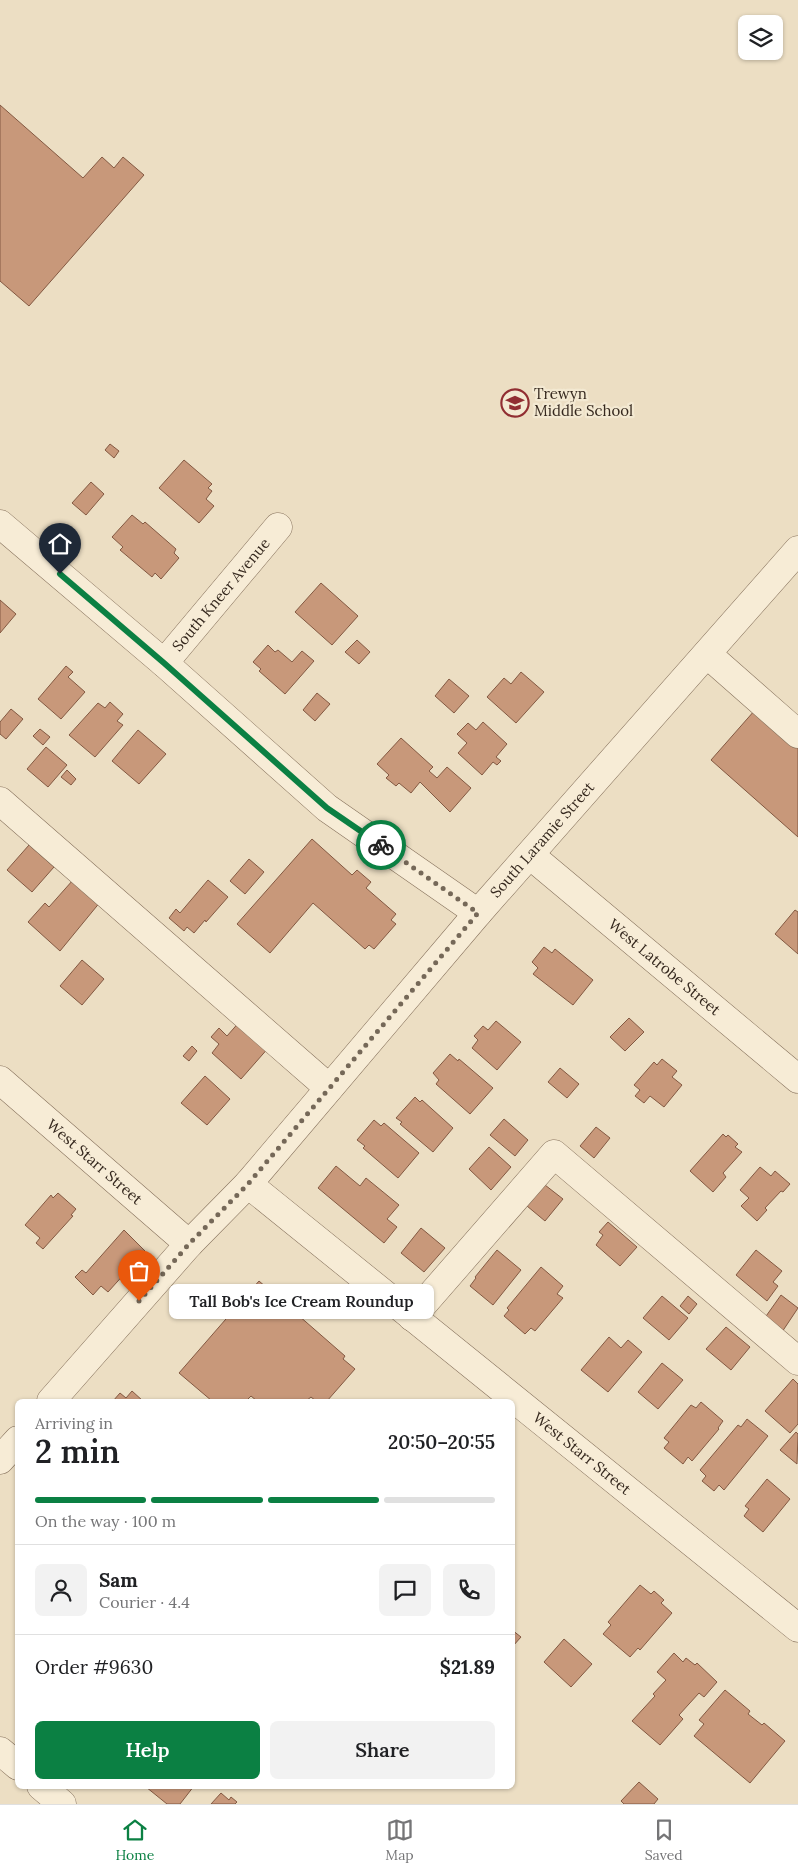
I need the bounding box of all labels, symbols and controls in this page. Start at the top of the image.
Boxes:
map controls [738,15,783,60]
button: layers [738,15,783,60]
place label: Trewyn Middle School [534,384,633,420]
school or university icon: Trewyn Middle School [500,388,530,418]
pin [39,523,81,574]
icon: home [46,530,74,558]
street label: South Kneer Avenue [168,534,274,655]
street label: South Laramie Street [486,778,598,902]
courier [356,820,406,870]
icon: bike [367,831,395,859]
street label: West Latrobe Street [605,915,725,1019]
street label: West Starr Street [43,1115,147,1208]
pin [118,1250,160,1301]
icon: bag [125,1257,153,1285]
callout: Tall Bob's Ice Cream Roundup [169,1284,434,1318]
text: Tall Bob's Ice Cream Roundup [189,1291,414,1311]
street label: West Starr Street [529,1408,635,1499]
text: Arriving in [35,1413,113,1433]
text: 20:50–20:55 [388,1430,495,1454]
text: 2 min [35,1431,120,1472]
text: On the way · 100 m [35,1511,176,1531]
button: person [35,1564,87,1616]
button: chat [379,1564,431,1616]
button: phone [443,1564,495,1616]
text: Sam [99,1568,138,1592]
text: Courier · 4.4 [99,1592,190,1612]
text: Order #9630 [35,1655,153,1679]
text: $21.89 [440,1655,495,1679]
button: Help [35,1721,260,1779]
button: Share [270,1721,495,1779]
tab: Home [115,1816,154,1864]
tab: Map [385,1816,414,1864]
tab: Saved [645,1816,683,1864]

